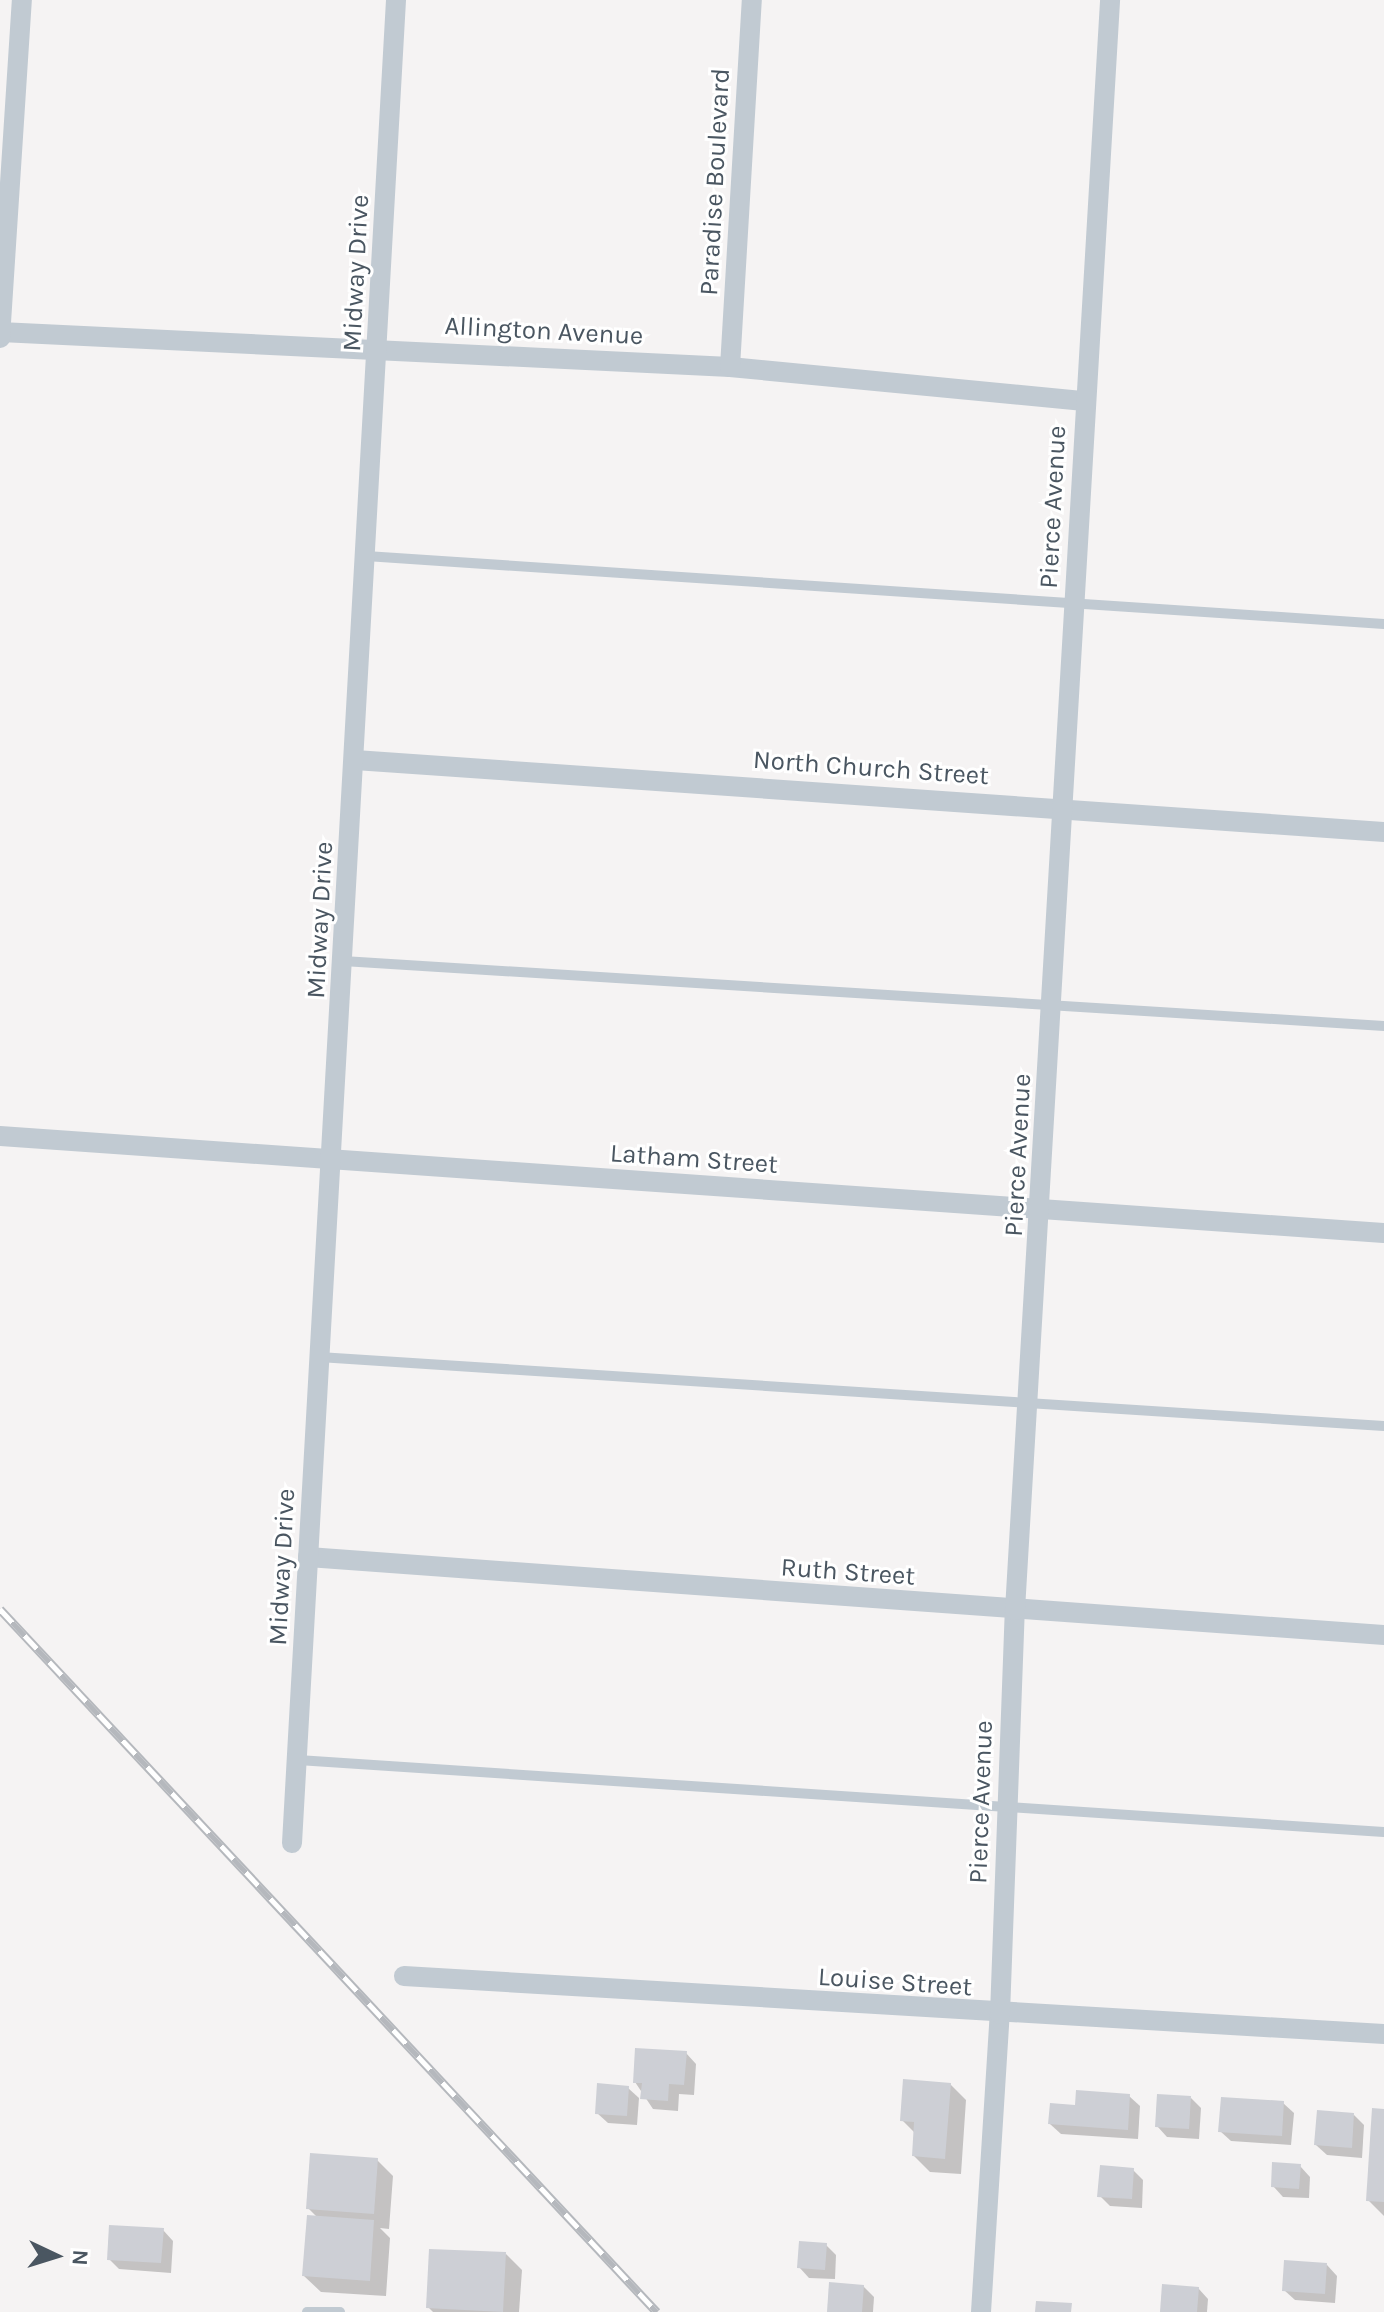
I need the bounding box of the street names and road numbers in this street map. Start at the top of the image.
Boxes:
street label: Paradise Boulevard [693,67,737,297]
street label: Midway Drive [336,194,376,352]
street label: Allington Avenue [444,310,644,352]
street label: Pierce Avenue [1033,425,1073,589]
street label: North Church Street [752,744,990,792]
street label: Midway Drive [300,841,340,999]
street label: Pierce Avenue [998,1073,1038,1237]
street label: Latham Street [609,1138,779,1180]
street label: Midway Drive [262,1488,302,1646]
street label: Ruth Street [780,1552,916,1592]
street label: Pierce Avenue [963,1720,999,1884]
street label: Louise Street [817,1961,973,2003]

